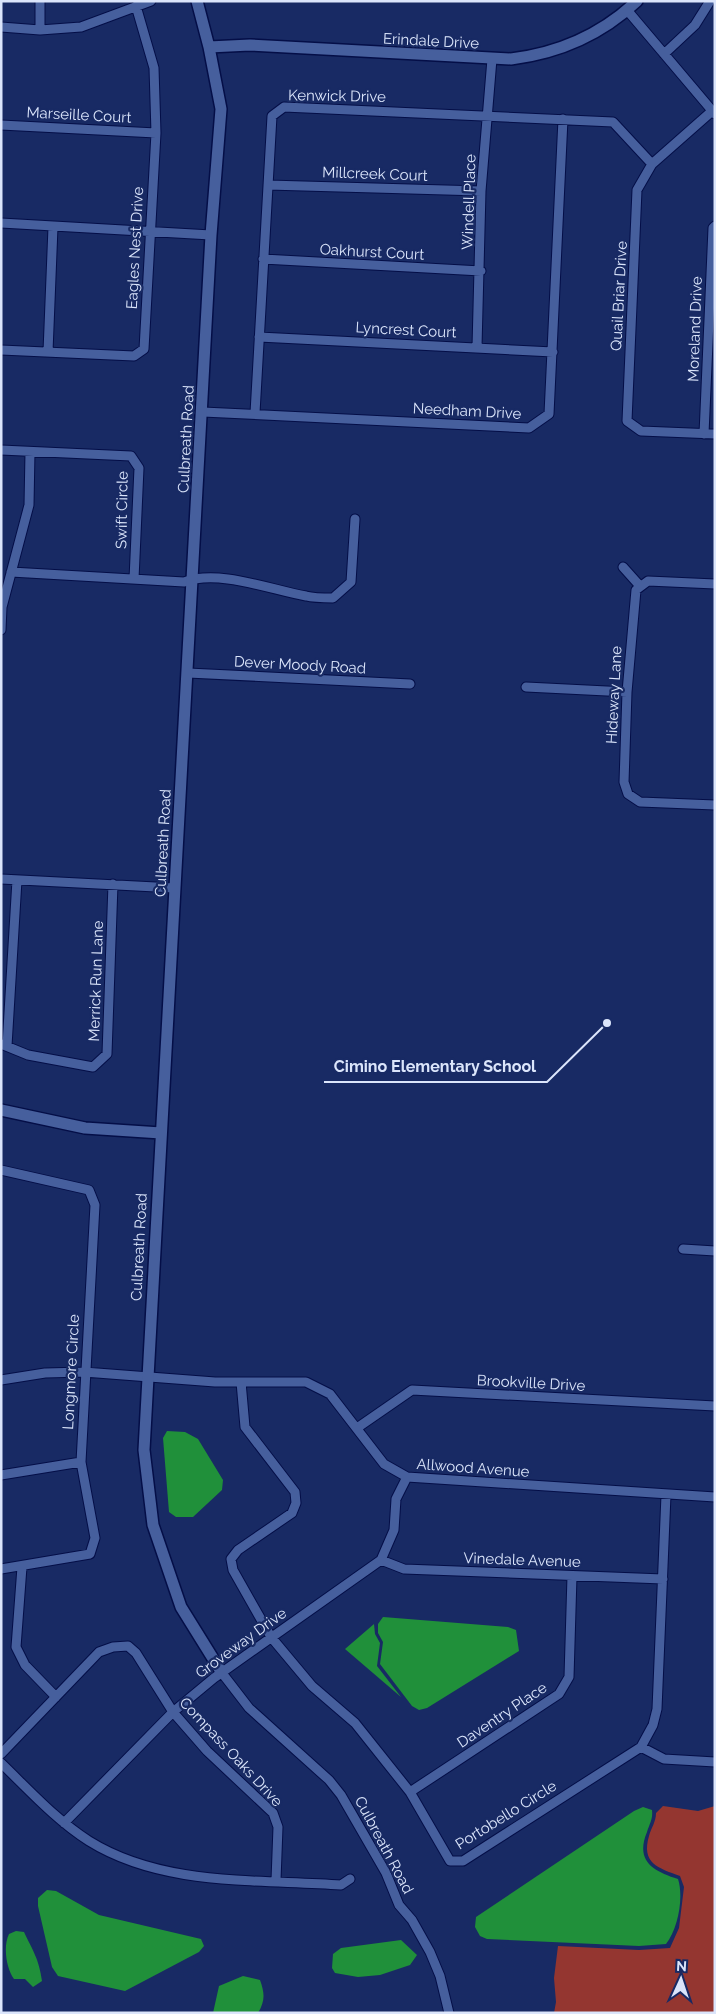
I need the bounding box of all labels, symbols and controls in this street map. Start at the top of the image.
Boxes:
street label: Erindale Drive [382,29,480,53]
street label: Kenwick Drive [288,86,386,106]
street label: Marseille Court [26,103,132,127]
street label: Windell Place [458,154,480,250]
street label: Millcreek Court [322,163,428,185]
street label: Eagles Nest Drive [123,186,147,310]
street label: Oakhurst Court [319,240,425,264]
street label: Quail Briar Drive [607,240,631,352]
street label: Moreland Drive [684,276,706,382]
street label: Lyncrest Court [355,318,457,342]
street label: Culbreath Road [174,385,198,493]
street label: Needham Drive [412,399,522,423]
street label: Swift Circle [112,471,132,549]
street label: Hideway Lane [602,645,626,745]
street label: Dever Moody Road [233,653,367,677]
street label: Culbreath Road [151,789,175,897]
street label: Merrick Run Lane [85,920,107,1042]
callout: Cimino Elementary School [324,1051,547,1082]
text: Cimino Elementary School [334,1057,537,1076]
street label: Culbreath Road [127,1193,151,1301]
street label: Longmore Circle [59,1314,83,1430]
street label: Brookville Drive [476,1371,586,1395]
street label: Allwood Avenue [416,1455,530,1481]
street label: Vinedale Avenue [463,1549,581,1571]
street label: Groveway Drive [192,1604,290,1682]
street label: Daventry Place [454,1678,550,1752]
street label: Compass Oaks Drive [176,1694,286,1811]
street label: Portobello Circle [452,1777,560,1853]
street label: Culbreath Road [351,1793,417,1897]
north arrow [656,1954,706,2004]
text: N [676,1958,687,1974]

